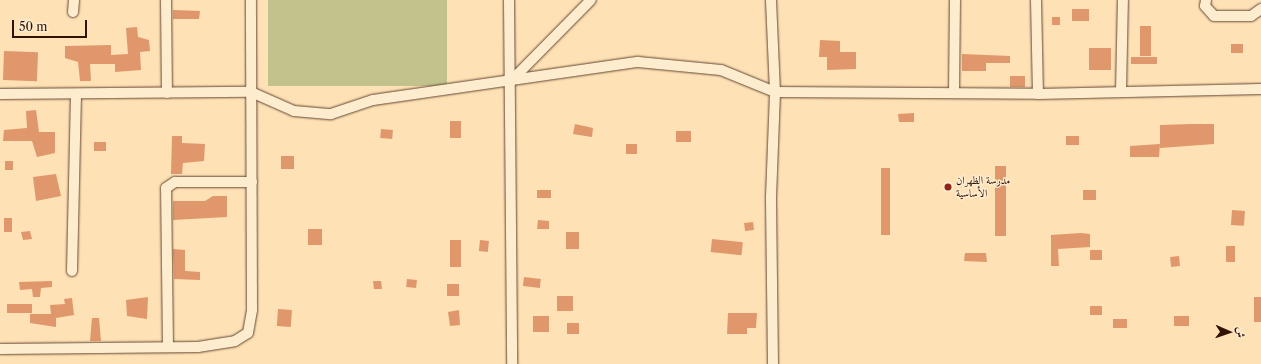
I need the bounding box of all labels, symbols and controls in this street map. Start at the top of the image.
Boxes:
scale bar [14,12,89,38]
text: 50 m [19,19,48,34]
place label: مدرسة الظهران الأساسية [956,174,1010,200]
marker: مدرسة الظهران الأساسية [943,182,953,192]
north arrow [1209,312,1249,352]
text: ش [1234,327,1248,338]

